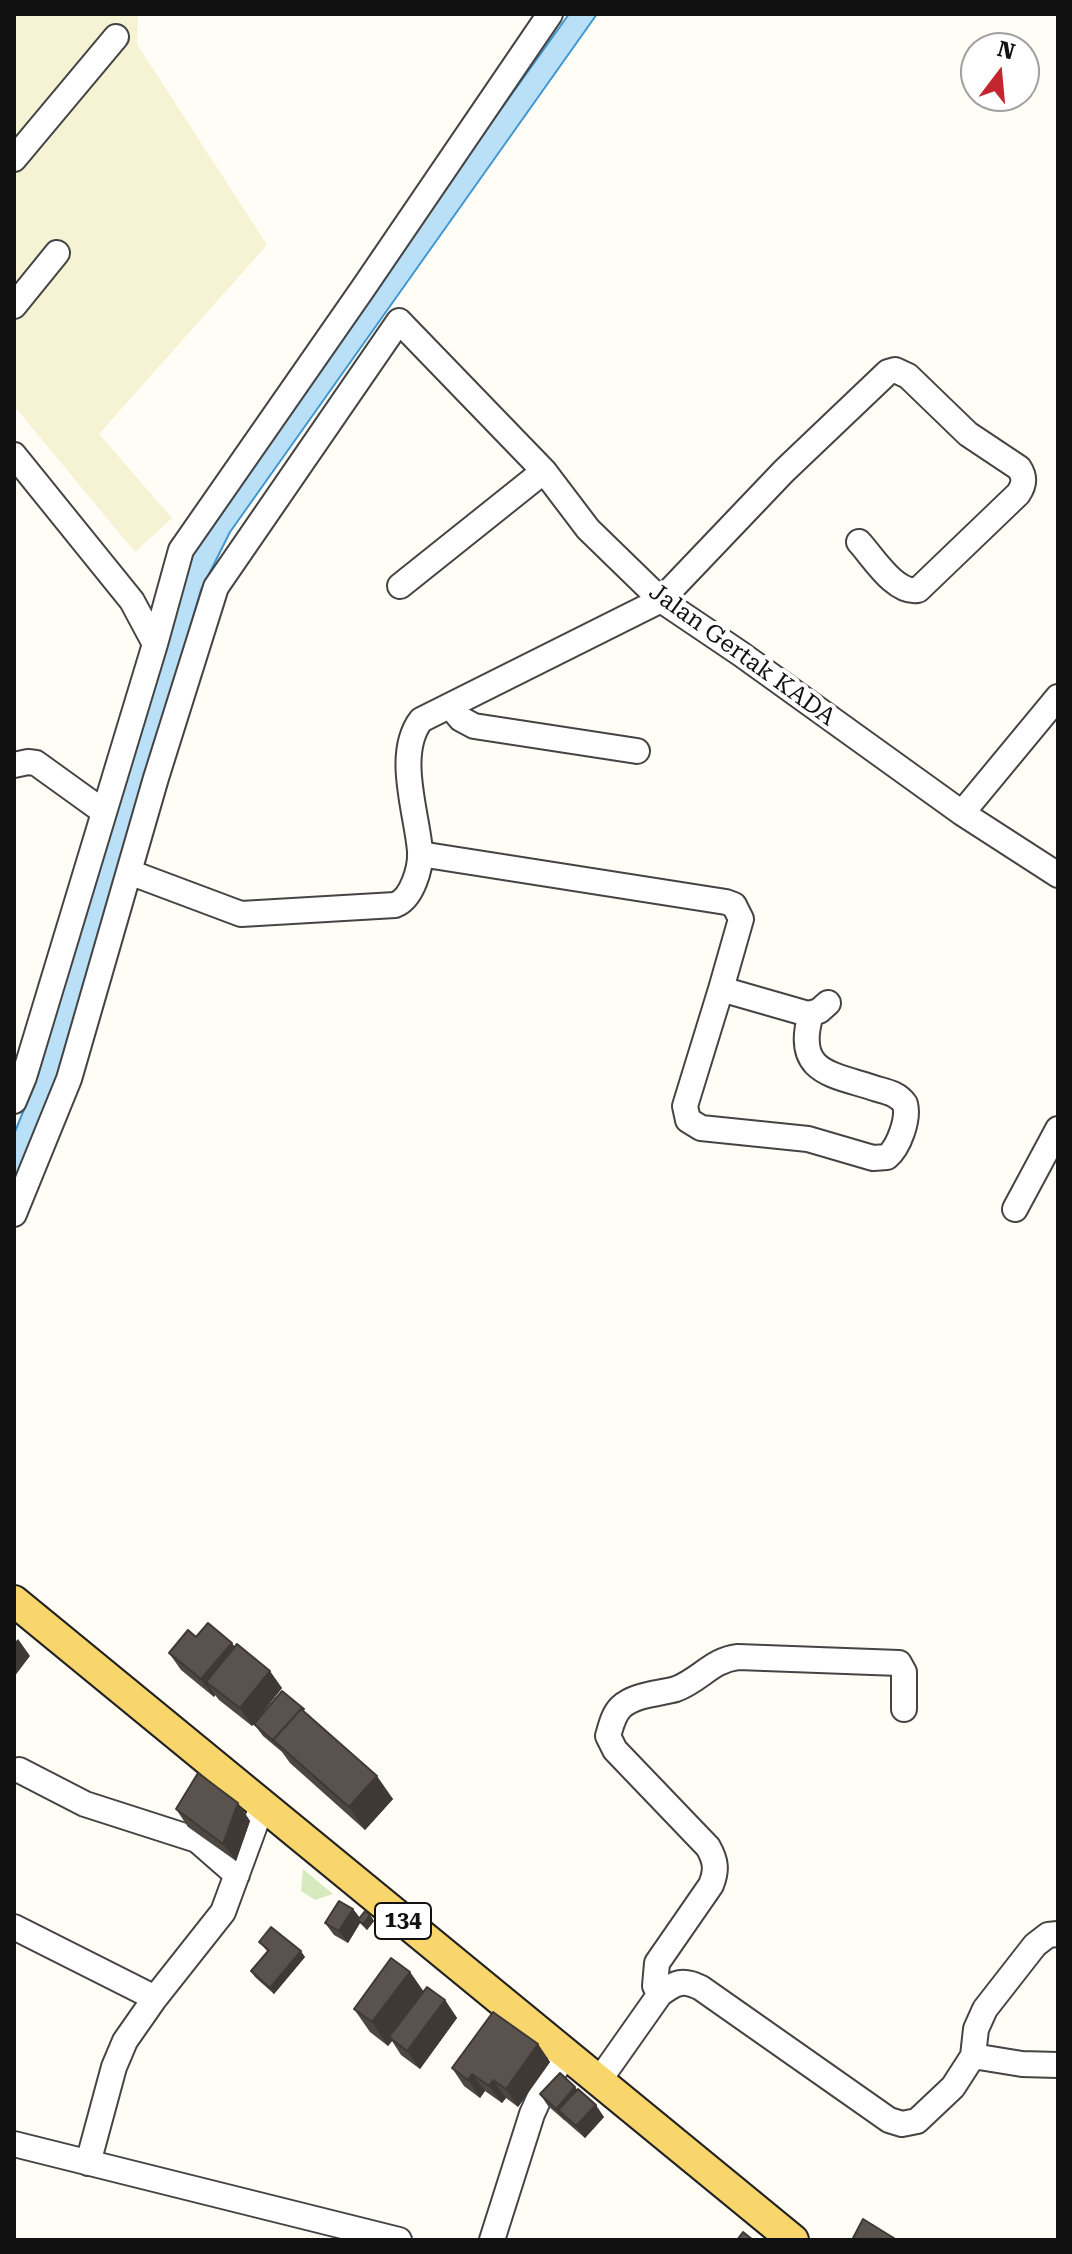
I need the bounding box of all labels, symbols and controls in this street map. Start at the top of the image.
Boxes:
north arrow [960,32,1040,112]
text: N [995,36,1018,65]
street label: Jalan Gertak KADA [643,578,841,732]
road number: 134 [375,1903,431,1939]

